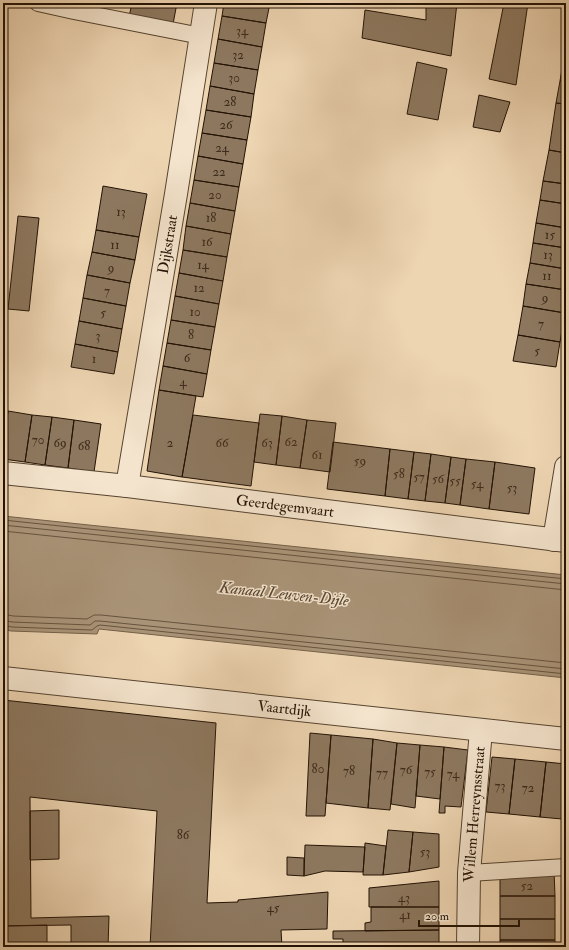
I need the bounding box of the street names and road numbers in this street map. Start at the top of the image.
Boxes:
street label: Dijkstraat [153,213,182,275]
street label: Geerdegemvaart [235,490,335,521]
street label: Vaartdijk [256,696,312,721]
street label: Willem Herreynsstraat [459,745,489,883]

